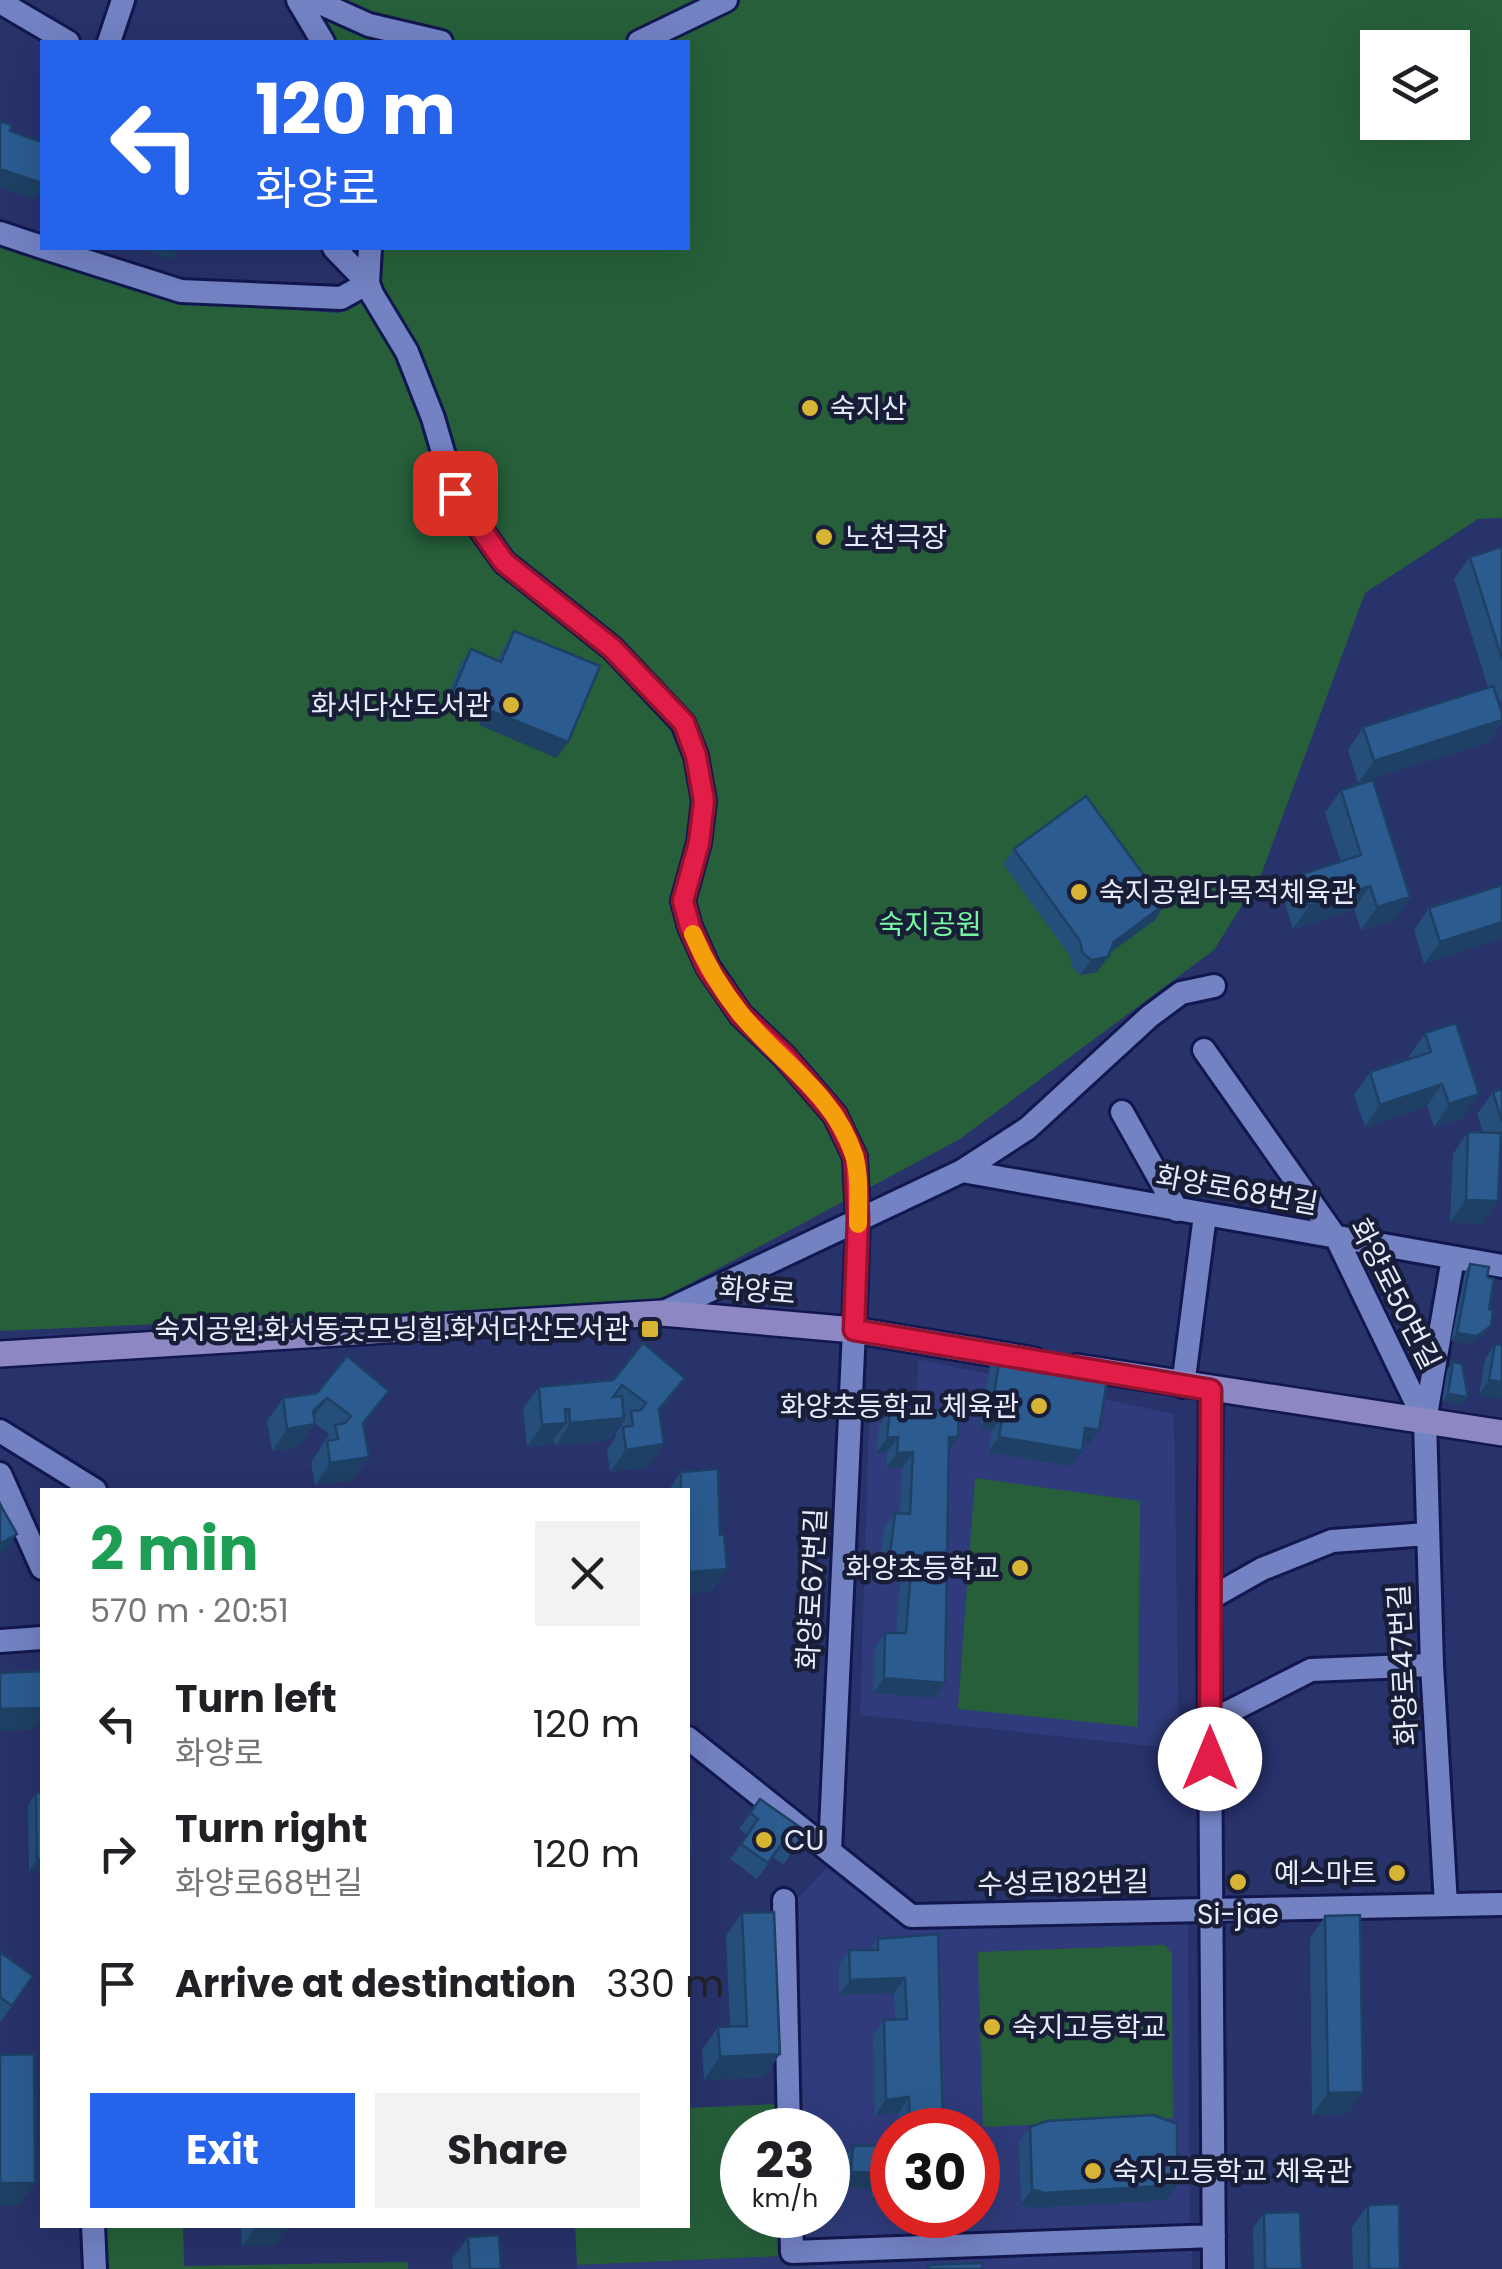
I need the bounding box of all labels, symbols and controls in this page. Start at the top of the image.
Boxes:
map controls [1360,30,1470,140]
button: layers [1360,30,1470,140]
text: 120 m [255,60,456,159]
icon: left [90,80,220,210]
text: 화양로 [255,157,379,220]
place label: 숙지산 [830,389,907,428]
marker: 숙지산 [799,397,821,419]
pin [413,451,498,536]
icon: arrive [428,466,483,521]
place label: 노천극장 [844,518,947,557]
marker: 노천극장 [813,526,835,548]
place label: 화서다산도서관 [311,686,491,725]
marker: 화서다산도서관 [500,694,522,716]
place label: 숙지공원다목적체육관 [1099,873,1357,912]
marker: 숙지공원다목적체육관 [1068,881,1090,903]
park label: 숙지공원 [878,905,982,944]
street label: 화양로68번길 [1153,1157,1321,1223]
street label: 화양로50번길 [1340,1212,1450,1376]
street label: 화양로 [717,1268,797,1314]
place label: 숙지공원.화서동굿모닝힐.화서다산도서관 [155,1310,630,1349]
marker: 숙지공원.화서동굿모닝힐.화서다산도서관 [639,1318,661,1340]
place label: 화양초등학교 체육관 [780,1387,1019,1426]
marker: 화양초등학교 체육관 [1028,1395,1050,1417]
text: 2 min [90,1507,259,1591]
street label: 화양로67번길 [788,1507,836,1671]
button: close [535,1521,640,1626]
place label: 화양초등학교 [845,1549,1000,1588]
marker: 화양초등학교 [1009,1557,1031,1579]
street label: 화양로47번길 [1379,1583,1427,1747]
text: 570 m · 20:51 [90,1588,289,1633]
text: Turn left [175,1672,337,1725]
icon: left [90,1696,145,1751]
text: 120 m [533,1697,640,1750]
position arrow [1158,1707,1262,1811]
text: 화양로 [175,1730,263,1775]
text: Turn right [175,1802,367,1855]
place label: CU [784,1821,825,1860]
icon: right [90,1826,145,1881]
text: 120 m [533,1827,640,1880]
marker: CU [753,1829,775,1851]
place label: 예스마트 [1274,1854,1377,1893]
text: 화양로68번길 [175,1860,363,1905]
street label: 수성로182번길 [977,1862,1149,1904]
marker: 예스마트 [1386,1862,1408,1884]
marker: Si-jae [1227,1871,1249,1893]
place label: Si-jae [1197,1895,1279,1934]
icon: arrive [90,1956,145,2011]
text: Arrive at destination [175,1957,576,2010]
text: 330 m [606,1957,724,2010]
place label: 숙지고등학교 [1012,2008,1167,2047]
marker: 숙지고등학교 [981,2016,1003,2038]
button: Exit [90,2093,355,2208]
button: Share [375,2093,640,2208]
speed limit sign: 30 [870,2108,1000,2238]
text: 23 [756,2125,814,2196]
place label: 숙지고등학교 체육관 [1113,2152,1352,2191]
marker: 숙지고등학교 체육관 [1082,2160,1104,2182]
text: km/h [752,2181,818,2216]

